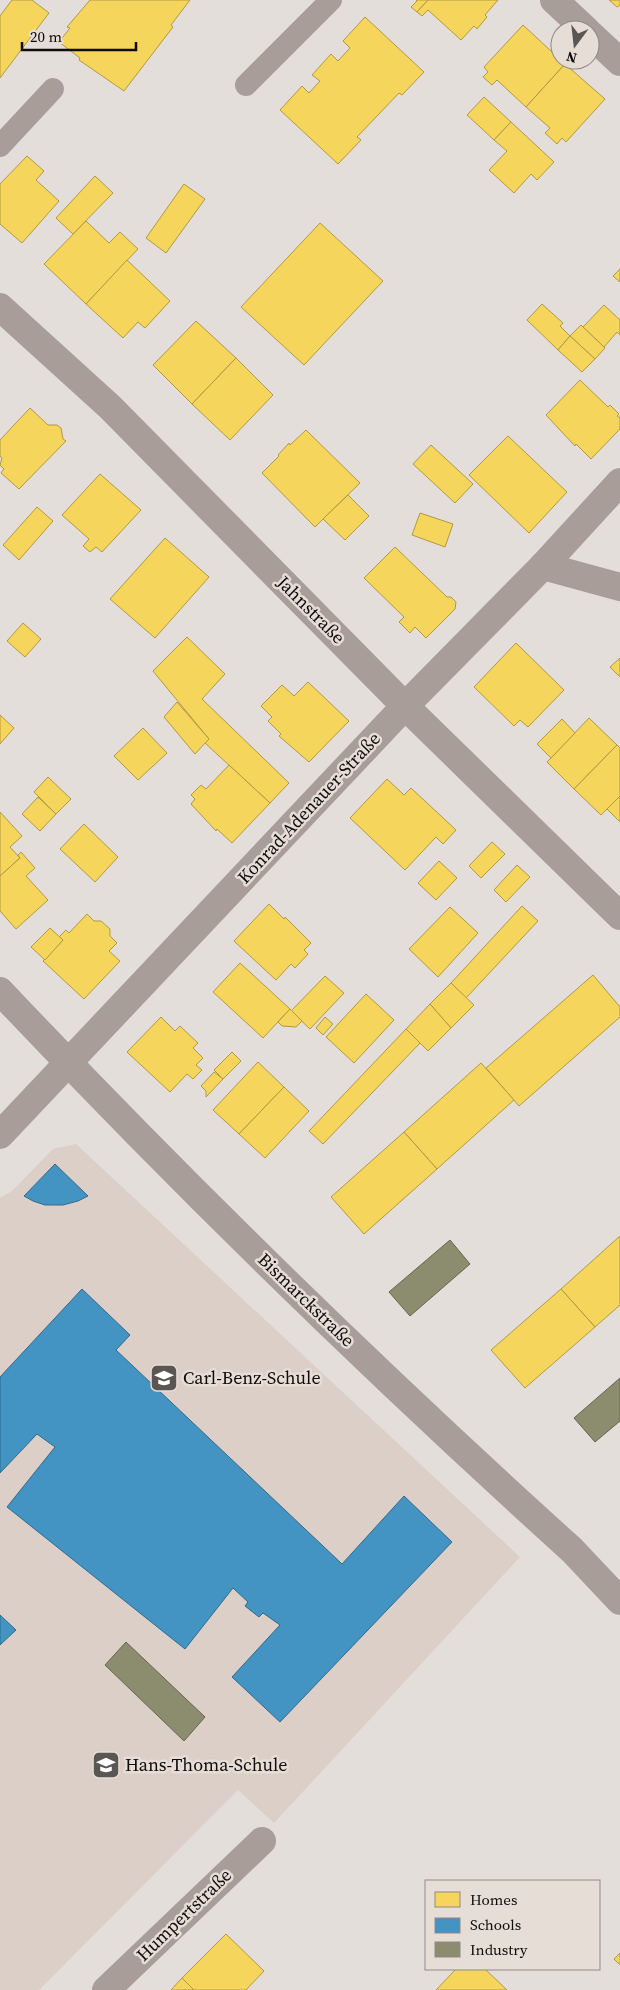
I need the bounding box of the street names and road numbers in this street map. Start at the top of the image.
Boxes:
street label: Jahnstraße [271,569,351,649]
street label: Konrad-Adenauer-Straße [232,726,386,889]
street label: Bismarckstraße [253,1247,360,1352]
street label: Humpertstraße [130,1863,237,1967]

